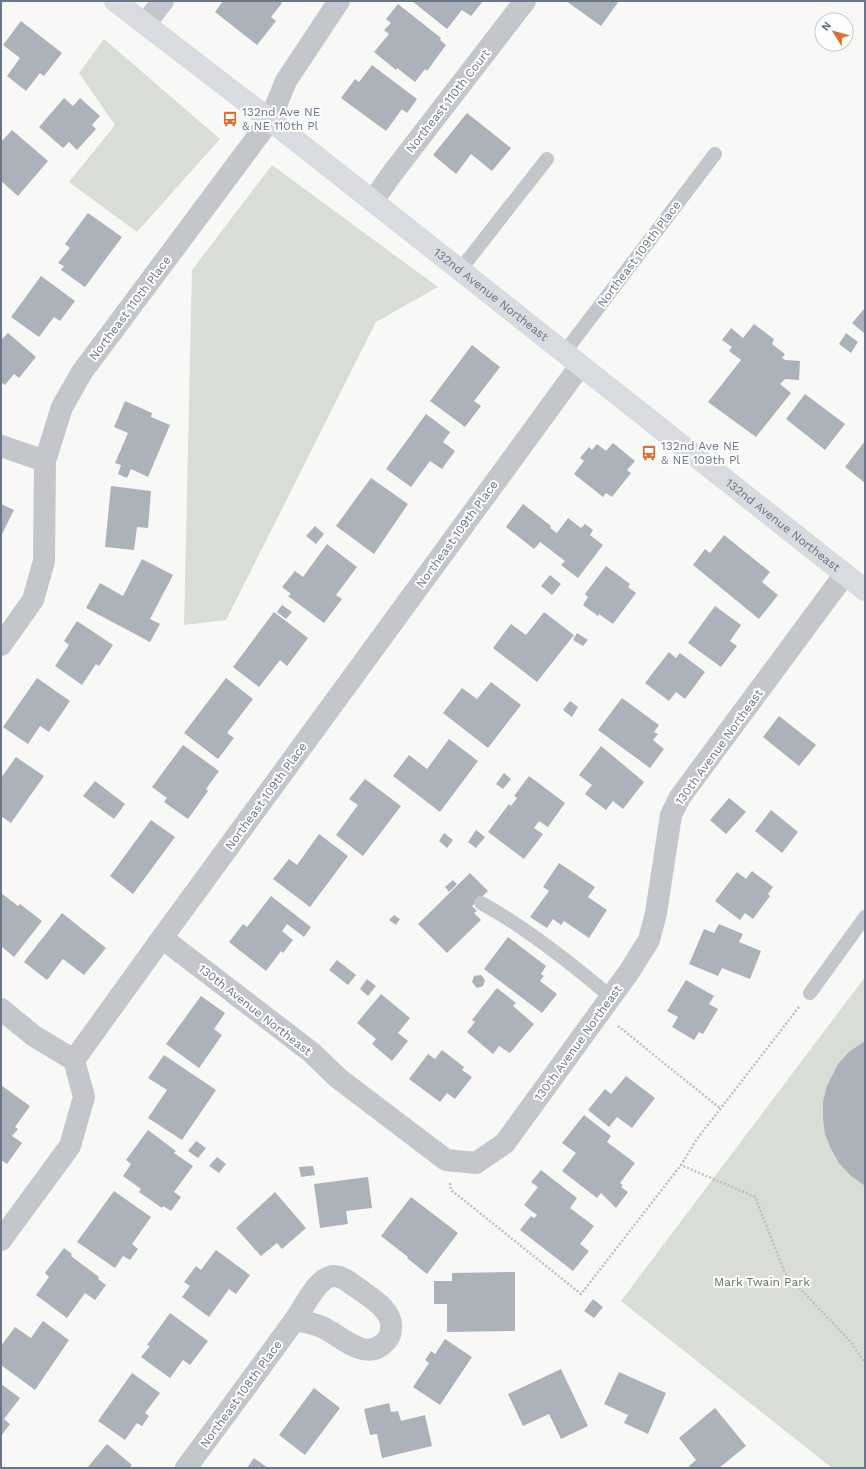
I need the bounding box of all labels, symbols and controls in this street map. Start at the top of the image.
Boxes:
north arrow [814,12,854,52]
text: N [819,19,834,33]
street label: Northeast 110th Court [403,46,493,156]
place label: 132nd Ave NE & NE 110th Pl [242,105,321,133]
bus stop icon: 132nd Ave NE & NE 110th Pl [221,110,239,128]
street label: Northeast 109th Place [594,198,684,310]
street label: 132nd Avenue Northeast [431,245,551,344]
street label: Northeast 110th Place [86,253,174,363]
place label: 132nd Ave NE & NE 109th Pl [661,439,740,467]
bus stop icon: 132nd Ave NE & NE 109th Pl [640,444,658,462]
street label: 132nd Avenue Northeast [723,476,843,575]
street label: Northeast 109th Place [413,478,501,590]
street label: 130th Avenue Northeast [672,686,766,808]
street label: Northeast 109th Place [222,740,310,852]
street label: 130th Avenue Northeast [196,961,314,1059]
street label: 130th Avenue Northeast [531,982,625,1104]
park label: Mark Twain Park [714,1275,810,1289]
street label: Northeast 108th Place [197,1338,285,1450]

